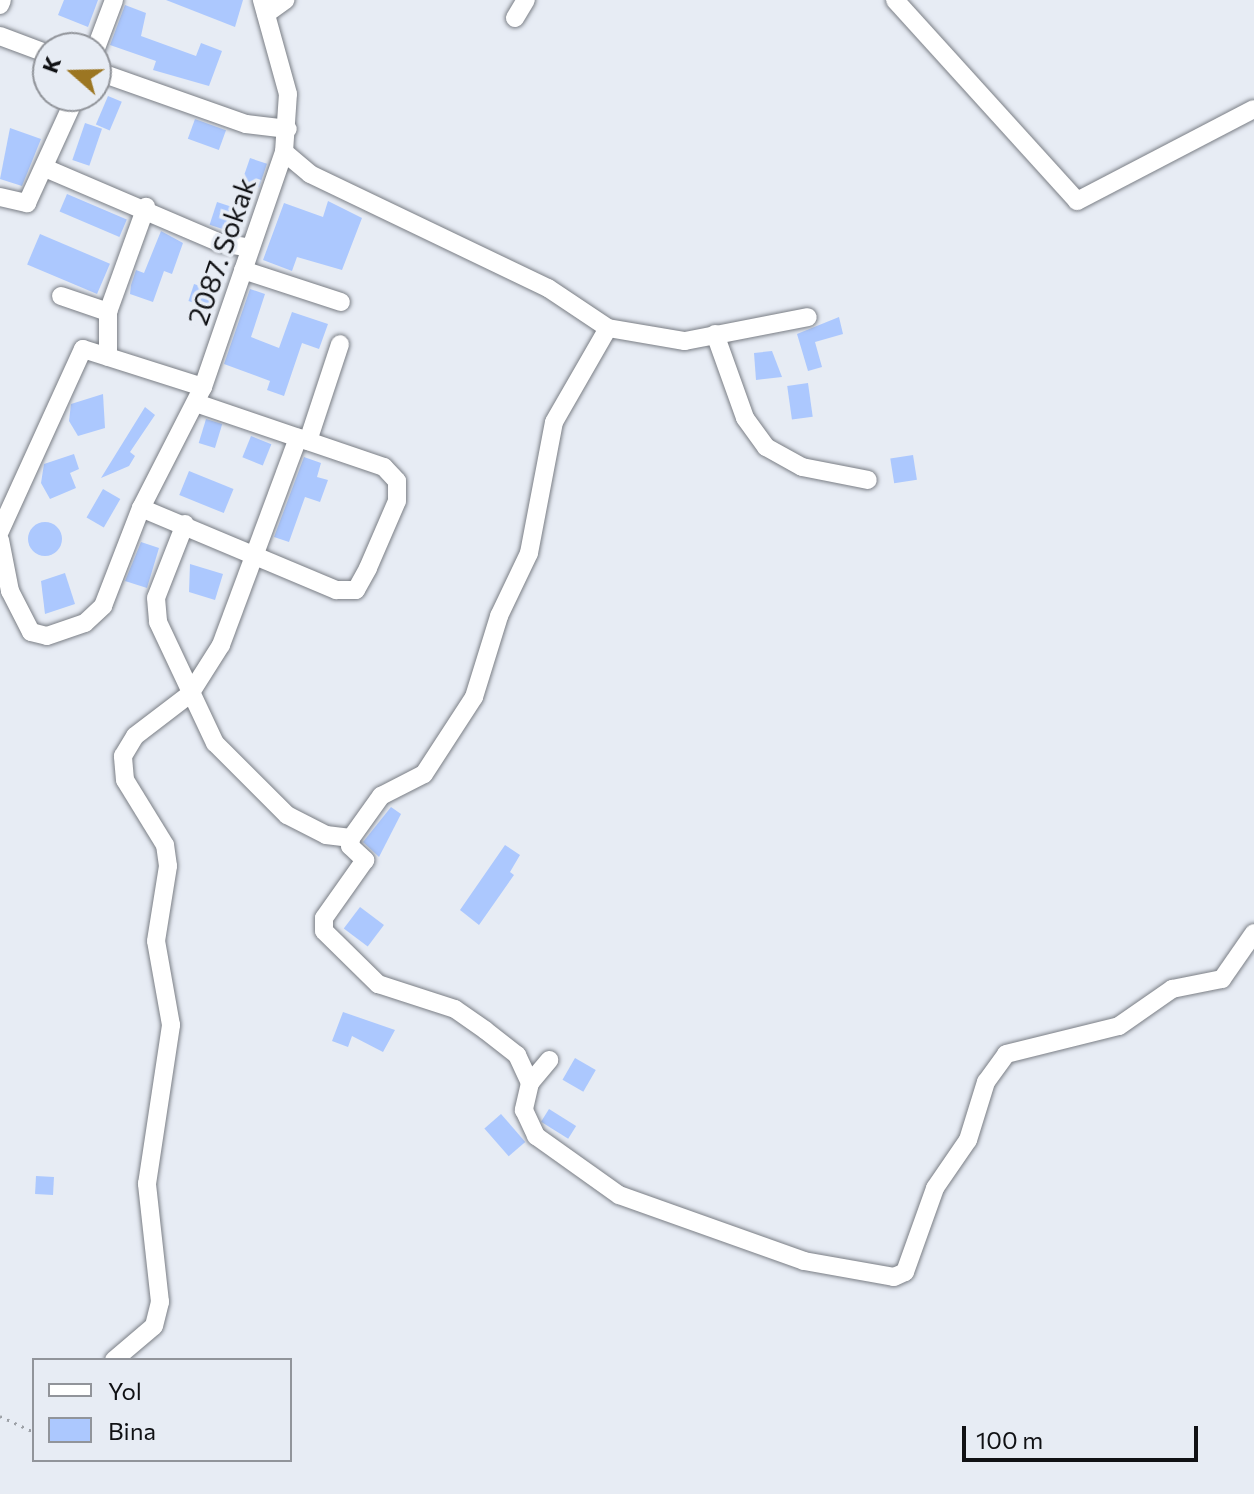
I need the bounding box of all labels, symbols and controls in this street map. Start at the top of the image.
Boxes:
north arrow [32,32,112,112]
text: K [36,52,66,76]
street label: 2087. Sokak [180,173,262,329]
legend [32,1358,292,1462]
text: Yol [108,1376,142,1405]
scale bar [966,1410,1202,1460]
text: Bina [108,1416,156,1445]
text: 100 m [976,1425,1043,1454]

